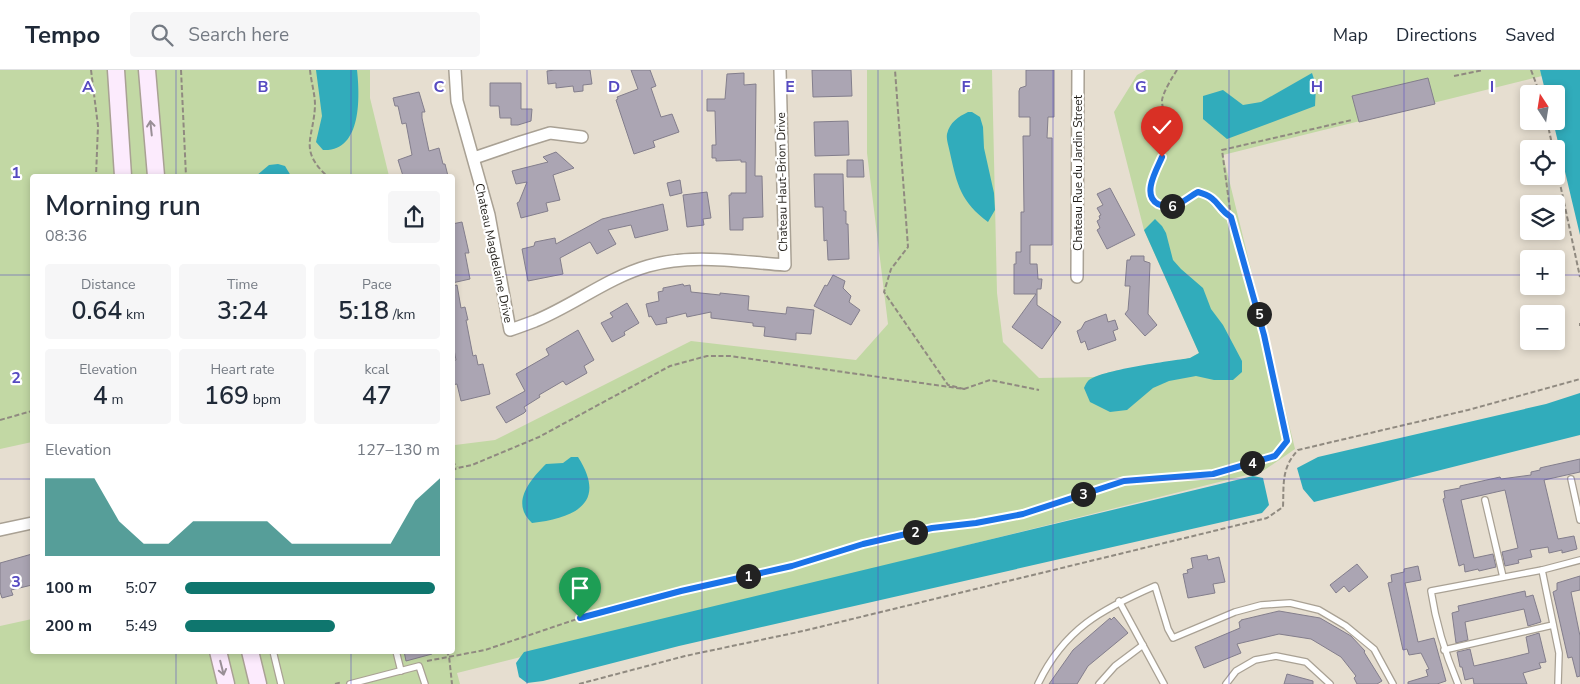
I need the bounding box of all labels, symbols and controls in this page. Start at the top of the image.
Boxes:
search box [130,12,480,57]
text: Tempo [25,19,100,51]
icon: search [148,21,176,49]
text: Search here [188,22,289,48]
text: Map [1333,23,1368,47]
text: Directions [1396,23,1477,47]
text: Saved [1505,23,1555,47]
text: A [82,76,94,98]
text: B [257,76,269,98]
text: C [434,76,445,98]
text: D [608,76,620,98]
text: E [785,76,795,98]
text: F [962,76,971,98]
text: G [1135,76,1147,98]
text: H [1311,76,1323,98]
text: I [1490,76,1494,98]
north arrow [1520,85,1565,130]
map controls [1520,85,1565,350]
street label: Chateau Rue du Jardin Street [1070,94,1086,251]
pin [1141,106,1183,157]
street label: Chateau Haut-Brion Drive [773,112,791,252]
icon: check [1148,113,1176,141]
one-way arrow [146,120,156,136]
button: locate [1520,140,1565,185]
text: 1 [11,162,21,184]
street label: Chateau Magdelaine Drive [471,182,517,324]
text: Morning run [45,187,201,225]
button: share [388,191,440,243]
pin: 6 [1160,194,1184,218]
button: layers [1520,195,1565,240]
text: 6 [1168,197,1177,216]
text: 08:36 [45,225,87,247]
button: + [1520,250,1565,295]
text: Distance [81,275,135,294]
text: Time [227,275,258,294]
text: Pace [362,275,392,294]
text: 0.64 [71,294,122,328]
text: 3:24 [217,294,268,328]
text: 5:18 [338,294,389,328]
pin: 5 [1246,302,1272,326]
text: km [122,305,145,324]
text: /km [389,305,416,324]
text: 5 [1255,305,1264,324]
button: − [1520,305,1565,350]
text: Elevation [79,360,137,379]
text: Heart rate [210,360,275,379]
text: kcal [364,360,389,379]
text: 2 [11,367,21,389]
text: 4 [93,379,108,413]
text: 169 [204,379,249,413]
text: 47 [362,379,392,413]
text: m [108,390,123,409]
text: bpm [249,390,281,409]
text: Elevation [45,439,111,461]
text: 127–130 m [357,439,440,461]
pin: 4 [1240,450,1264,476]
text: 4 [1248,454,1257,473]
pin: 3 [1070,482,1096,506]
text: 3 [1079,485,1088,504]
pin: 2 [902,520,928,544]
text: 2 [911,523,920,542]
pin: 1 [736,564,760,588]
pin [559,567,601,618]
text: 1 [744,567,753,586]
text: 3 [11,571,21,593]
icon: arrive [566,574,594,602]
text: 100 m [45,577,92,599]
text: 5:07 [125,577,157,599]
text: 200 m [45,615,92,637]
text: 5:49 [125,615,157,637]
one-way arrow [218,659,227,675]

